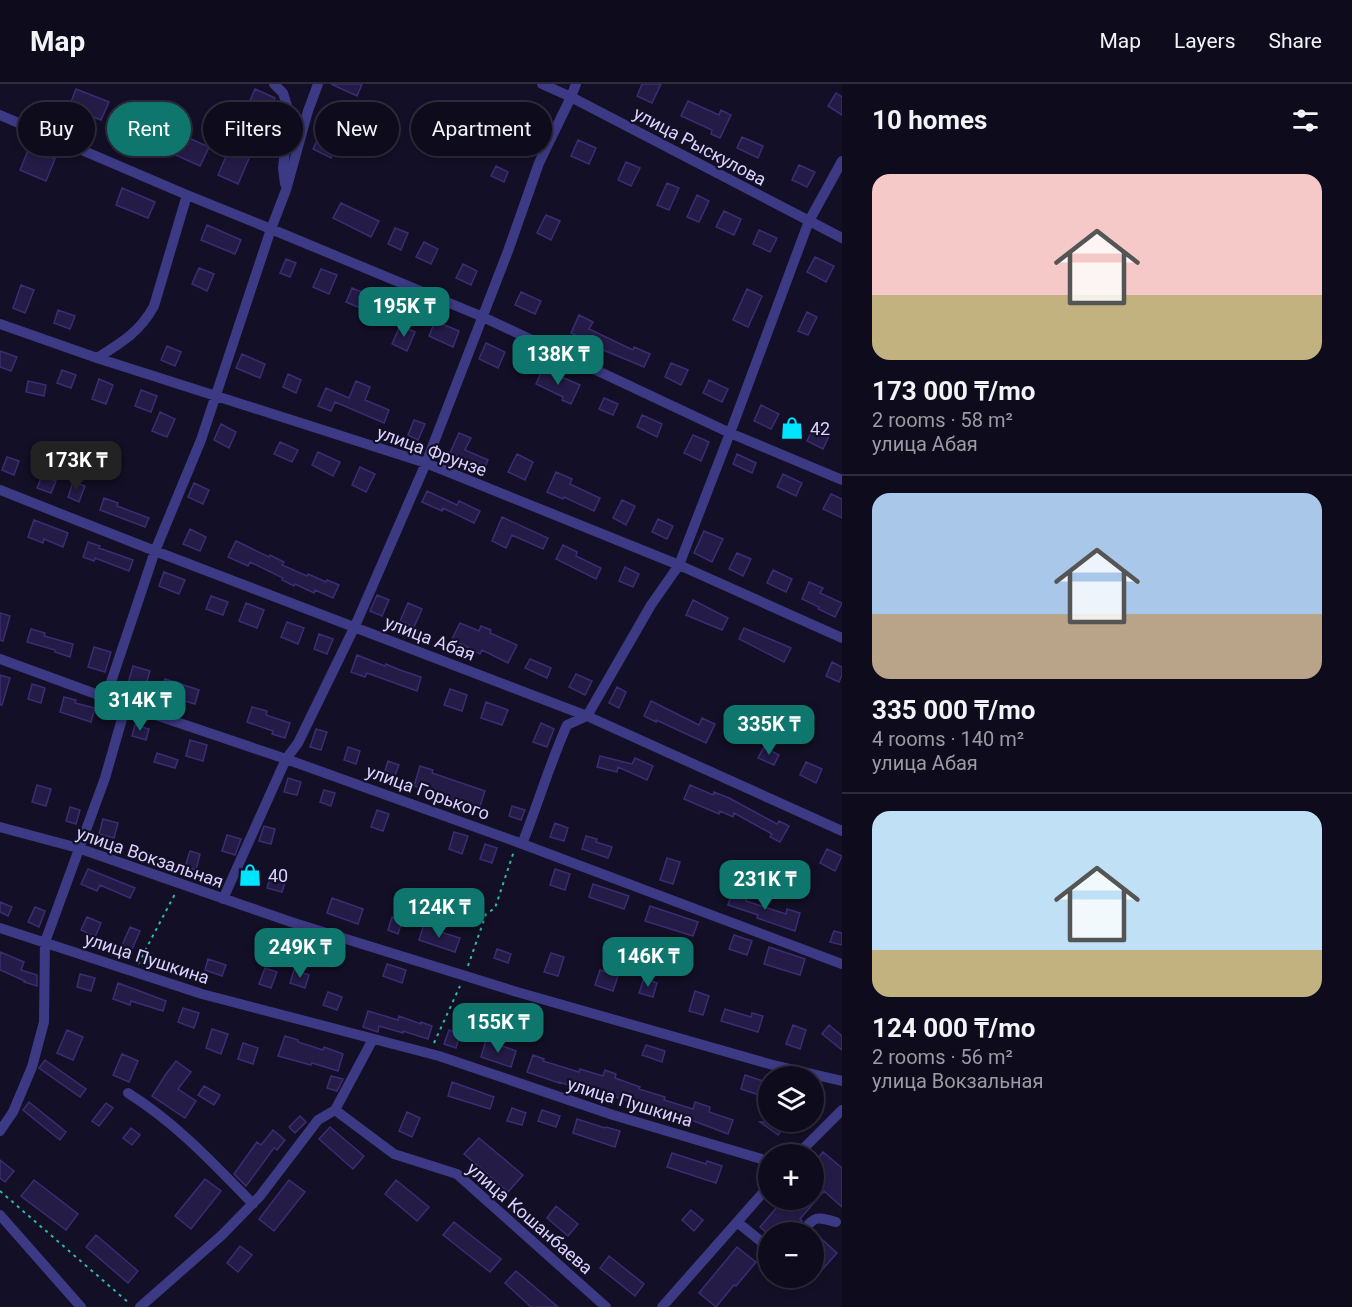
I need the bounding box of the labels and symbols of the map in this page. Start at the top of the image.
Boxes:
street label: улица Рыскулова [630,102,770,190]
pin: 195K ₸ [355,287,453,338]
pin: 138K ₸ [509,335,607,386]
shop icon: 42 [779,415,805,441]
place label: 42 [810,418,830,439]
street label: улица Фрунзе [374,421,490,481]
pin: 173K ₸ [27,441,125,492]
street label: улица Абая [382,611,478,665]
pin: 314K ₸ [91,681,189,732]
pin: 335K ₸ [720,705,818,756]
street label: улица Горького [363,760,493,824]
street label: улица Вокзальная [74,822,226,892]
pin: 231K ₸ [716,860,814,911]
shop icon: 40 [237,862,263,888]
place label: 40 [268,865,288,886]
pin: 124K ₸ [390,888,488,939]
street label: улица Пушкина [82,928,212,988]
pin: 249K ₸ [251,928,349,979]
pin: 146K ₸ [599,937,697,988]
pin: 155K ₸ [449,1003,547,1054]
street label: улица Пушкина [565,1073,695,1131]
street label: улица Кошанбаева [463,1158,597,1278]

